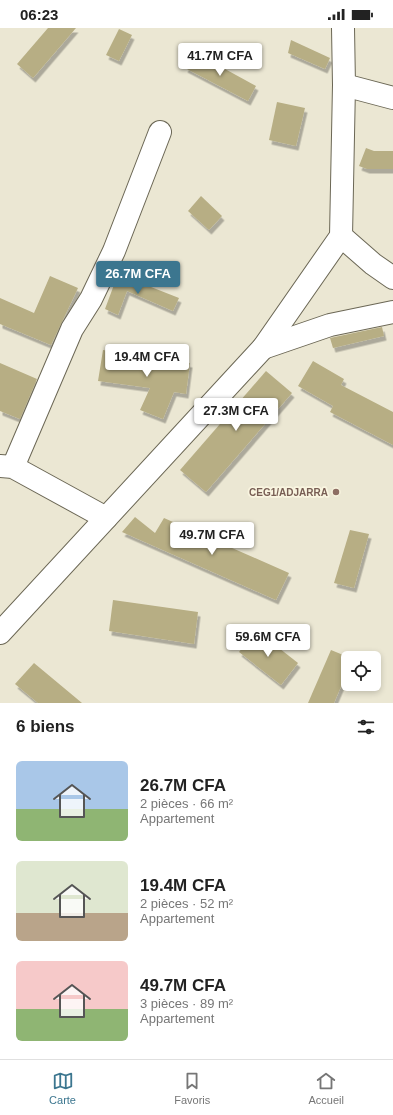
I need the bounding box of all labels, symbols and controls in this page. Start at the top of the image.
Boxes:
text: 06:23 [20,6,58,23]
pin: 41.7M CFA [174,43,266,77]
text: 41.7M CFA [187,48,253,63]
pin: 26.7M CFA [92,261,184,295]
text: 26.7M CFA [105,266,171,281]
pin: 19.4M CFA [101,344,193,378]
text: 19.4M CFA [114,349,180,364]
pin: 27.3M CFA [190,398,282,432]
text: 27.3M CFA [203,403,269,418]
place label: CEG1/ADJARRA [249,487,328,498]
marker: CEG1/ADJARRA [331,487,341,497]
pin: 49.7M CFA [166,522,258,556]
text: 49.7M CFA [179,527,245,542]
pin: 59.6M CFA [222,624,314,658]
text: 59.6M CFA [235,629,301,644]
map controls [341,651,381,691]
button: locate [341,651,381,691]
icon: filters [355,716,377,738]
text: 6 biens [16,717,75,736]
text: 26.7M CFA [140,776,226,795]
icon: home [48,777,96,825]
text: 2 pièces · 66 m² [140,796,233,811]
text: Appartement [140,811,214,826]
text: 19.4M CFA [140,876,226,895]
icon: home [48,877,96,925]
text: 2 pièces · 52 m² [140,896,233,911]
text: Appartement [140,911,214,926]
text: 49.7M CFA [140,976,226,995]
icon: home [48,977,96,1025]
text: 3 pièces · 89 m² [140,996,233,1011]
text: Appartement [140,1011,214,1026]
tab: Carte [49,1070,76,1106]
tab: Favoris [174,1070,210,1106]
tab: Accueil [308,1070,344,1106]

